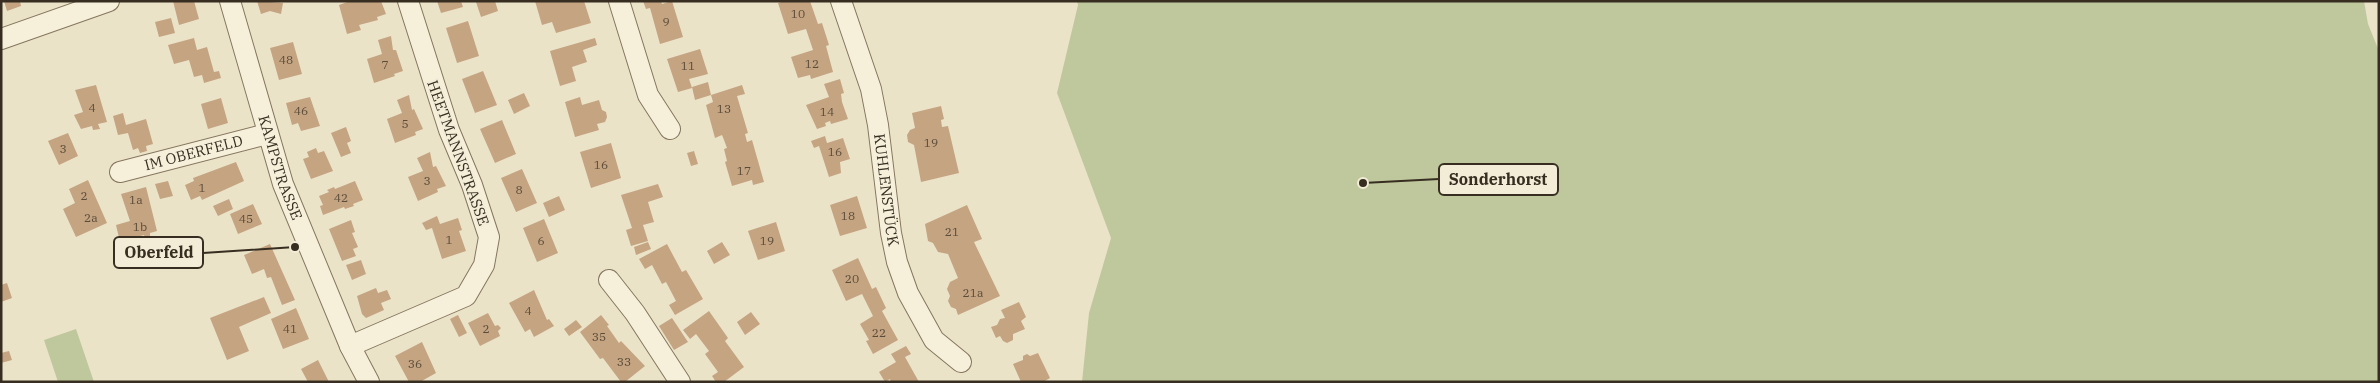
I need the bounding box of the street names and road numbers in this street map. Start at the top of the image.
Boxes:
street label: HEETMANNSTRASSE [423,77,494,228]
street label: KAMPSTRASSE [255,113,307,223]
street label: IM OBERFELD [142,131,245,174]
street label: KUHLENSTÜCK [870,132,904,248]

